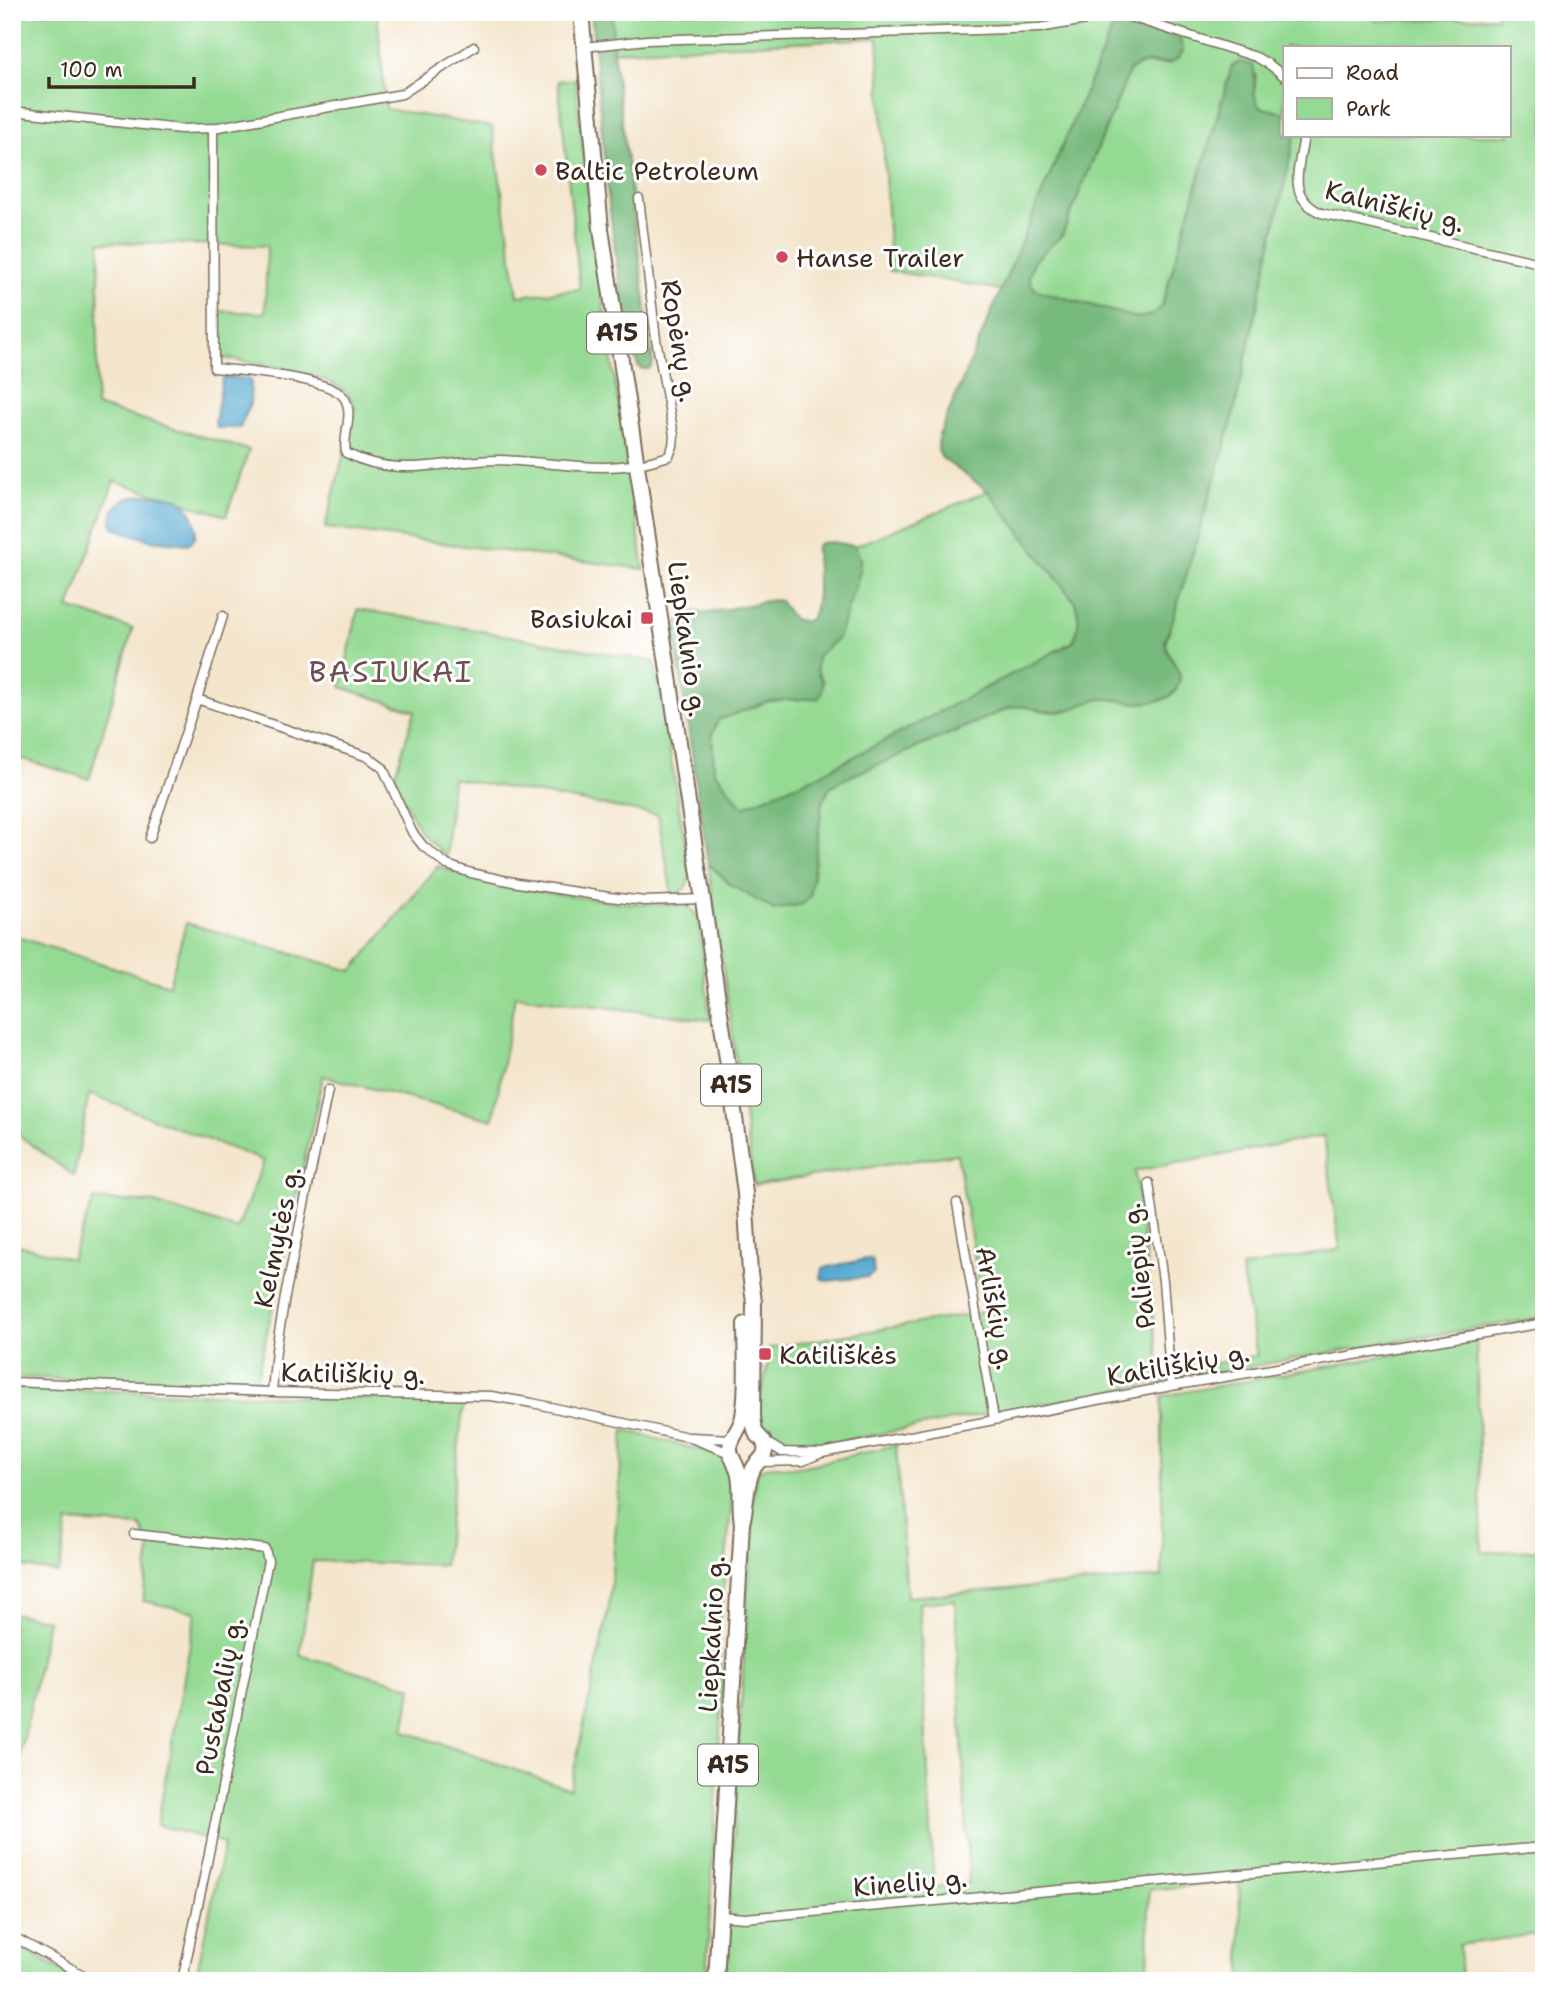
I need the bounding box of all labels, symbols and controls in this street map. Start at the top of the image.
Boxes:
scale bar [49,46,194,90]
legend [1283,46,1510,136]
text: 100 m [60,56,123,84]
text: Road [1346,59,1399,87]
text: Park [1346,95,1391,123]
place label: Baltic Petroleum [555,153,759,188]
marker: Baltic Petroleum [533,162,549,178]
street label: Kalniškių g. [1322,172,1468,240]
place label: Hanse Trailer [796,240,964,275]
marker: Hanse Trailer [774,249,790,265]
street label: Ropėnų g. [653,277,707,405]
road number: A15 [587,312,647,354]
street label: Liepkalnio g. [660,559,716,719]
place label: Basiukai [530,601,633,636]
marker: Basiukai [639,610,655,626]
district label: BASIUKAI [309,651,473,692]
road number: A15 [701,1064,761,1106]
street label: Kelmytės g. [245,1163,309,1311]
street label: Paliepių g. [1113,1201,1163,1331]
street label: Arliškių g. [968,1244,1024,1372]
street label: Katiliškių g. [1104,1334,1252,1394]
place label: Katiliškės [779,1337,897,1372]
marker: Katiliškės [757,1346,773,1362]
street label: Katiliškių g. [280,1354,426,1392]
street label: Liepkalnio g. [689,1555,733,1713]
street label: Pustabalių g. [186,1614,252,1778]
road number: A15 [698,1744,758,1786]
street label: Kinelių g. [851,1860,969,1904]

